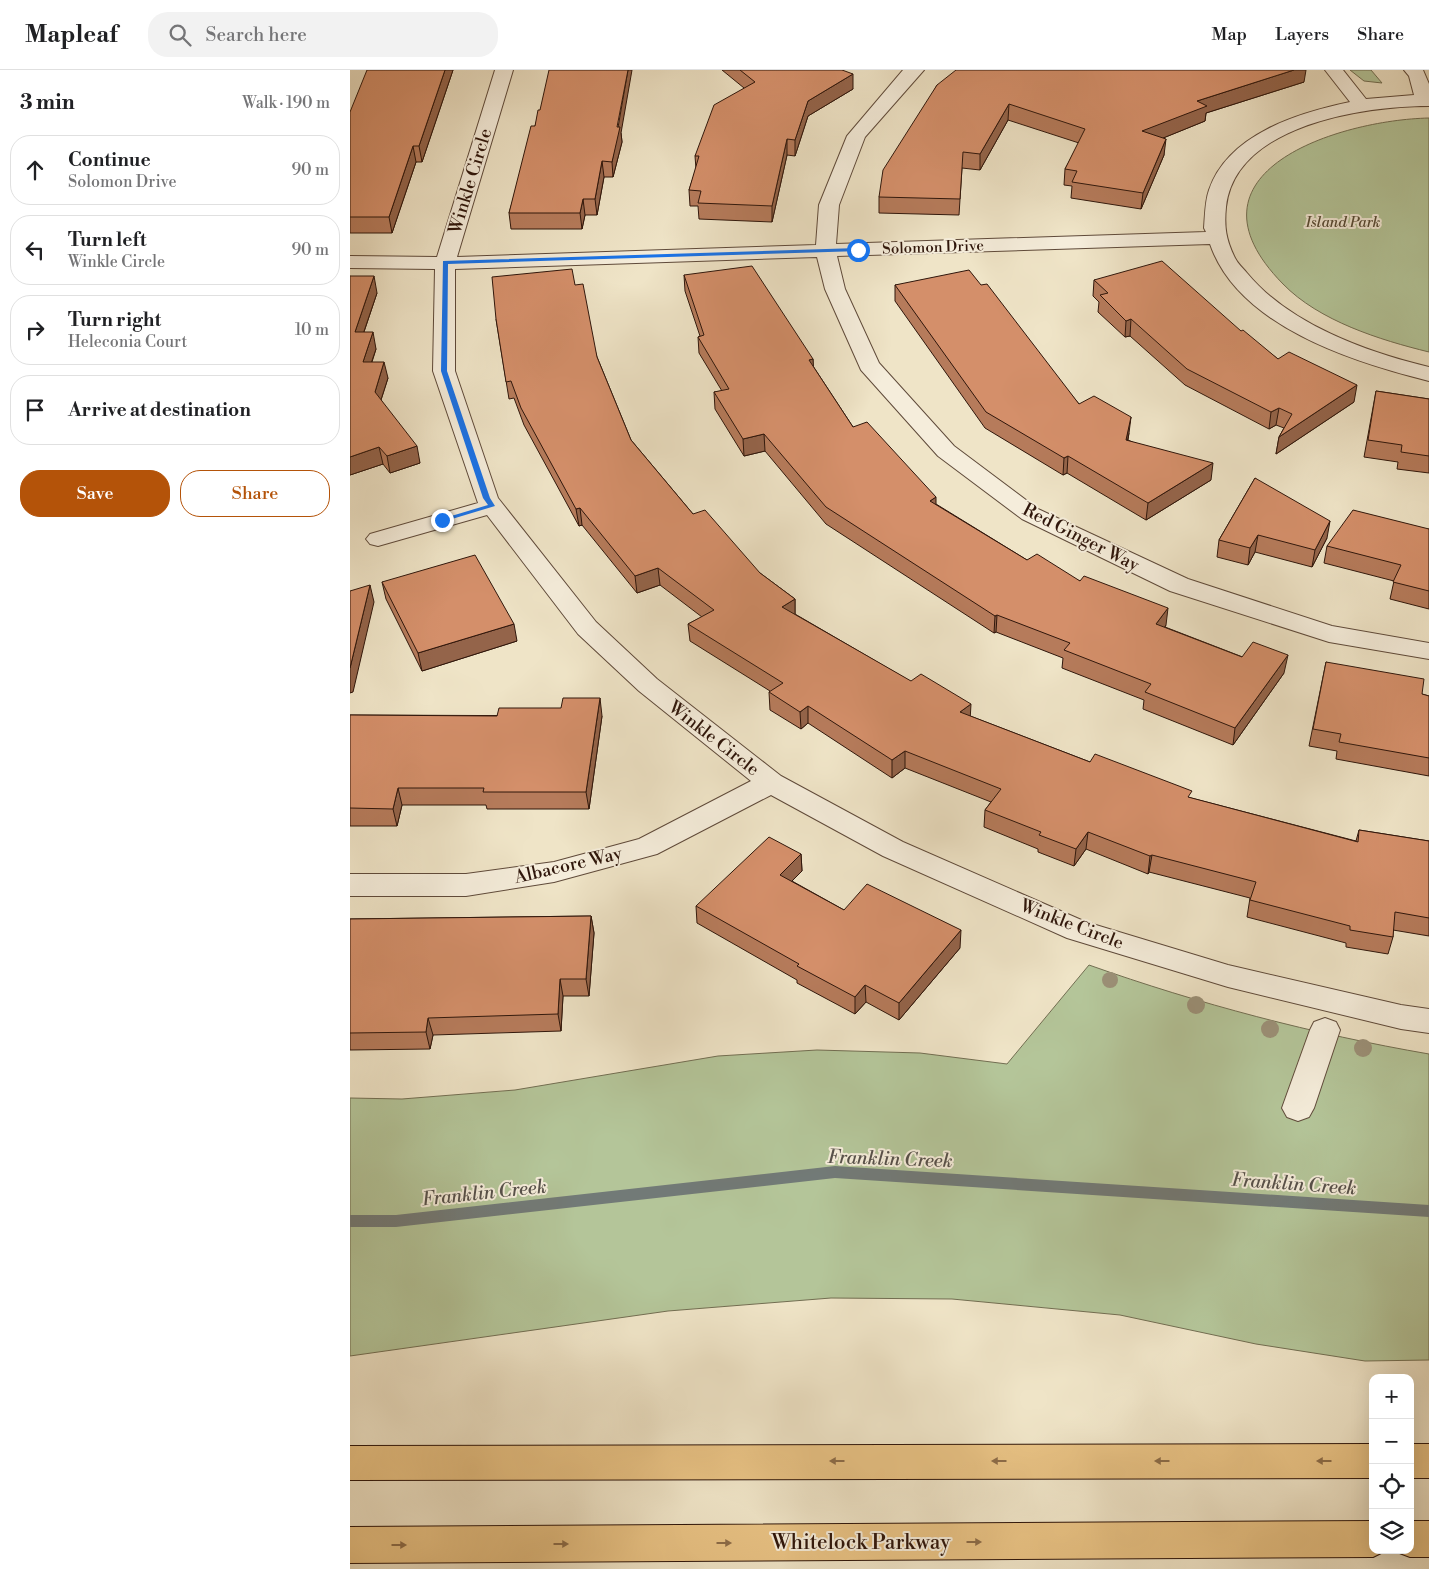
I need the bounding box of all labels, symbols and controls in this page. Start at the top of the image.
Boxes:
search box [148,12,498,57]
text: Mapleaf [25,20,118,50]
icon: search [166,21,194,49]
text: Search here [206,23,307,47]
text: Map [1212,23,1247,46]
text: Layers [1275,23,1329,46]
text: Share [1357,23,1404,46]
text: 3 min [20,90,75,116]
text: Walk · 190 m [242,93,330,113]
street label: Winkle Circle [443,126,497,238]
text: Continue [68,148,151,172]
icon: ahead [21,156,49,184]
text: 90 m [291,160,329,180]
text: Solomon Drive [68,172,176,192]
park label: Island Park [1305,213,1381,232]
text: Turn left [68,228,147,252]
icon: left [21,236,49,264]
street label: Solomon Drive [882,236,984,259]
route start [847,239,870,262]
text: 90 m [291,240,329,260]
text: Winkle Circle [68,252,165,272]
text: Turn right [68,308,161,332]
icon: right [21,316,49,344]
text: 10 m [295,320,329,340]
text: Heleconia Court [68,332,187,352]
icon: arrive [21,396,49,424]
text: Arrive at destination [68,398,251,422]
button: Save [20,470,170,517]
button: Share [180,470,330,517]
street label: Red Ginger Way [1019,498,1143,577]
route end [431,509,454,532]
street label: Winkle Circle [663,695,764,781]
street label: Albacore Way [511,842,624,889]
street label: Winkle Circle [1016,894,1127,955]
water label: Franklin Creek [827,1145,953,1173]
water label: Franklin Creek [1231,1168,1357,1200]
water label: Franklin Creek [421,1175,548,1211]
map controls [1369,1374,1414,1554]
button: + [1369,1374,1414,1419]
button: − [1369,1419,1414,1464]
one-way arrow [828,1457,844,1465]
one-way arrow [991,1457,1007,1465]
one-way arrow [1153,1457,1169,1465]
one-way arrow [1316,1457,1332,1465]
button: locate [1369,1464,1414,1509]
button: layers [1369,1509,1414,1554]
street label: Whitelock Parkway [771,1530,951,1556]
one-way arrow [966,1538,982,1546]
one-way arrow [716,1539,732,1547]
one-way arrow [553,1540,569,1548]
one-way arrow [391,1541,407,1549]

